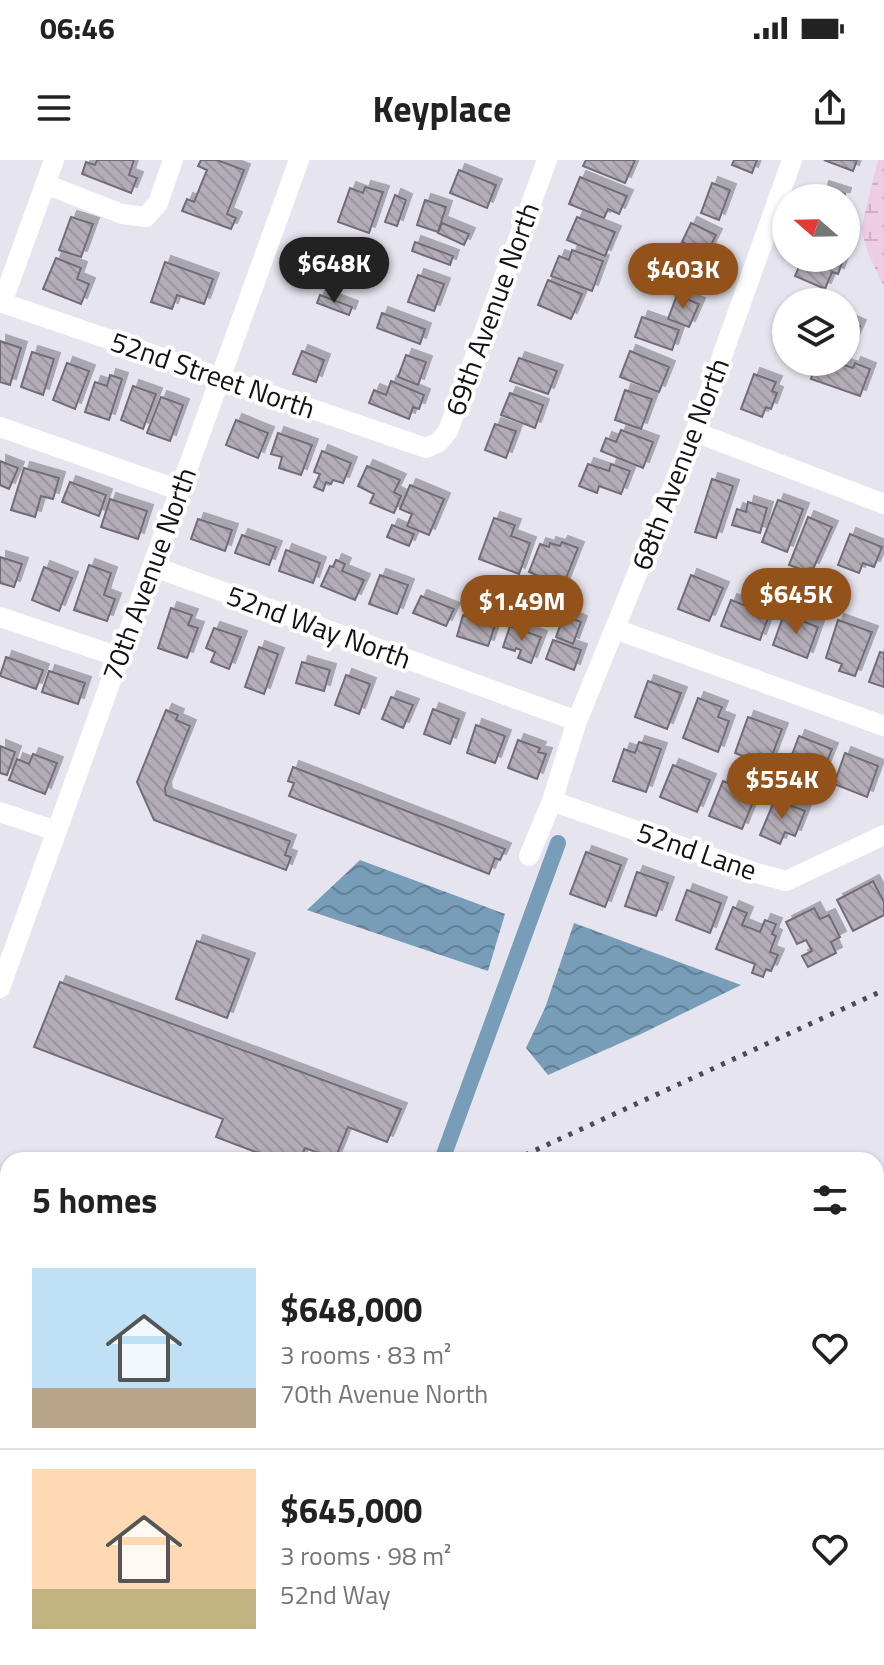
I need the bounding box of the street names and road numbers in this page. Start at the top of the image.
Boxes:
street label: 69th Avenue North [433,196,550,422]
street label: 52nd Street North [105,319,321,430]
street label: 68th Avenue North [619,351,740,576]
street label: 70th Avenue North [90,461,207,687]
street label: 52nd Way North [221,573,417,680]
street label: 52nd Lane [632,810,763,891]

